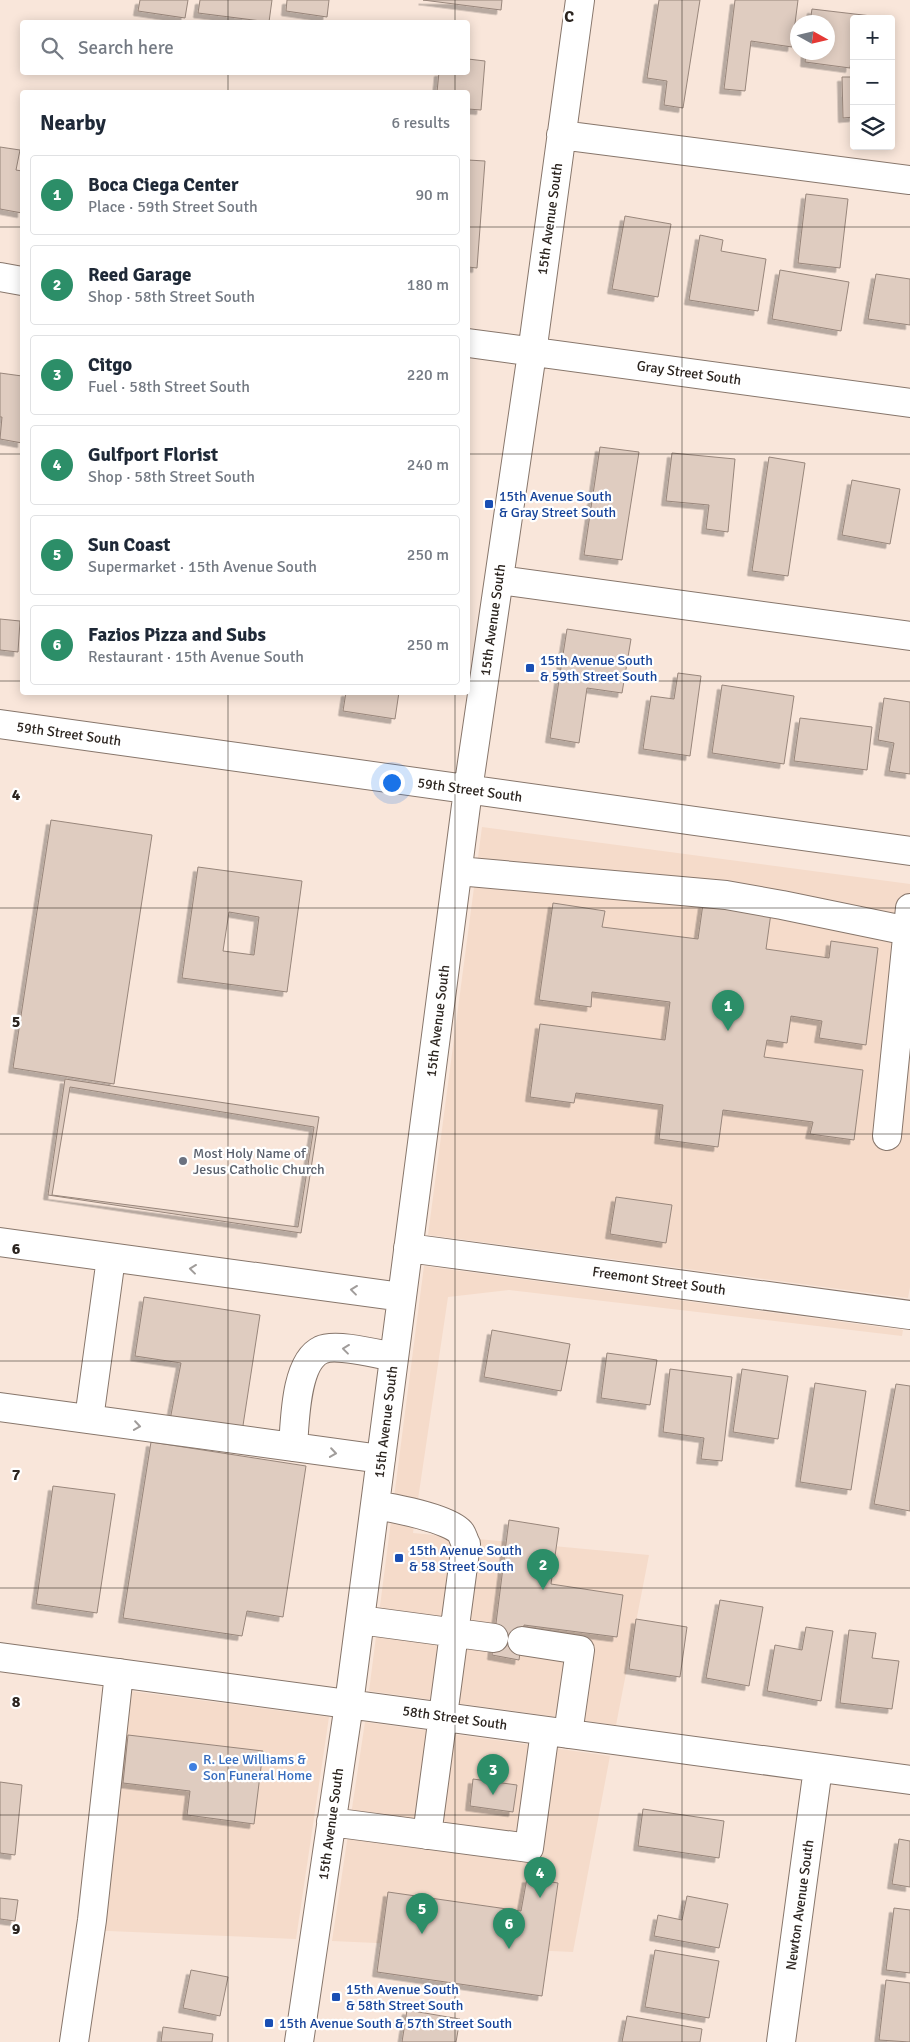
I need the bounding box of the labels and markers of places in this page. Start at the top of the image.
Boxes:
place label: 15th Avenue South & Gray Street South [499,488,616,521]
marker: 15th Avenue South & Gray Street South [483,498,495,510]
place label: 15th Avenue South & 59th Street South [540,652,657,685]
marker: 15th Avenue South & 59th Street South [524,662,536,674]
pin: 1 [712,990,744,1031]
place label: Most Holy Name of Jesus Catholic Church [193,1145,325,1178]
marker: Most Holy Name of Jesus Catholic Church [177,1155,189,1167]
place label: 15th Avenue South & 58 Street South [409,1542,522,1575]
pin: 2 [527,1549,559,1590]
marker: 15th Avenue South & 58 Street South [393,1552,405,1564]
place label: R. Lee Williams & Son Funeral Home [203,1751,312,1784]
pin: 3 [477,1754,509,1795]
marker: R. Lee Williams & Son Funeral Home [187,1761,199,1773]
pin: 4 [524,1857,556,1898]
pin: 5 [406,1893,438,1934]
pin: 6 [493,1908,525,1949]
place label: 15th Avenue South & 58th Street South [346,1981,463,2014]
marker: 15th Avenue South & 58th Street South [330,1991,342,2003]
place label: 15th Avenue South & 57th Street South [279,2015,512,2032]
marker: 15th Avenue South & 57th Street South [263,2017,275,2029]

